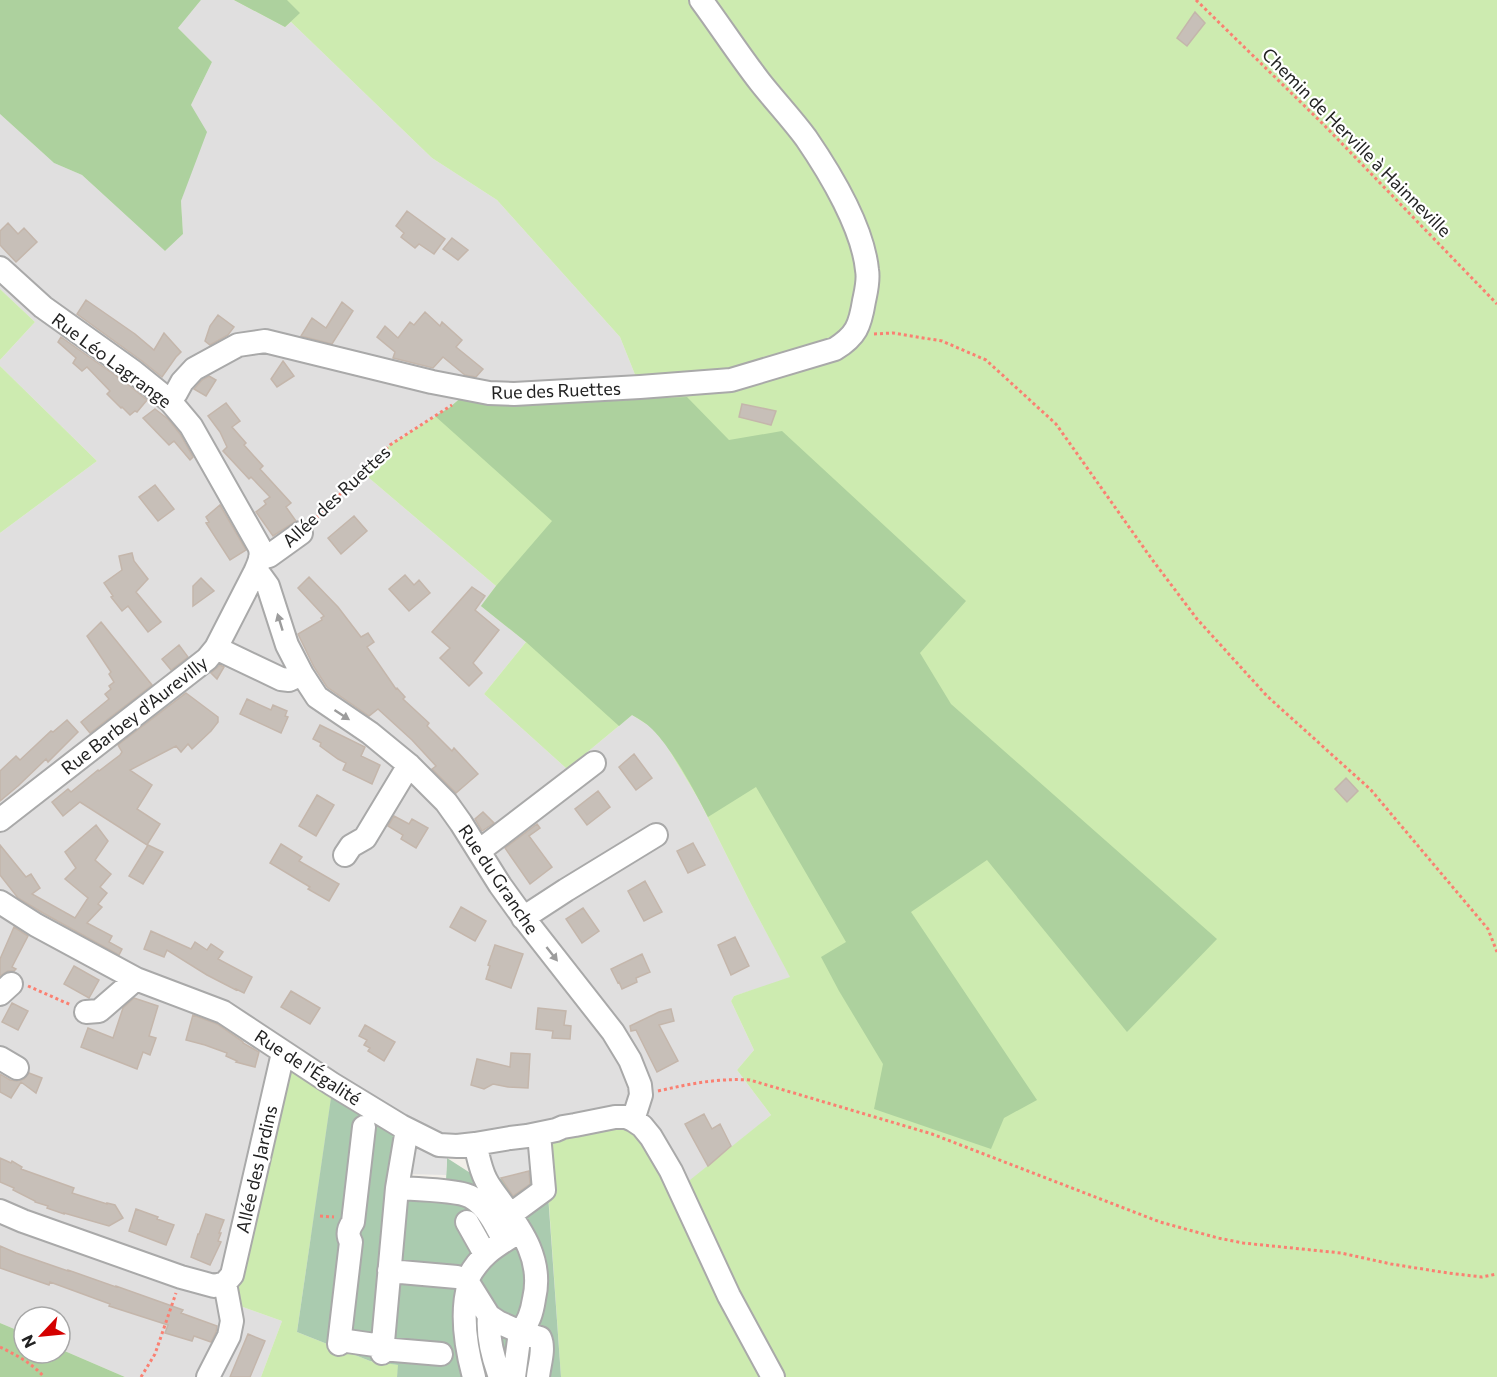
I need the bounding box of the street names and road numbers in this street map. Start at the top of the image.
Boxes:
street label: Chemin de Herville à Hainneville [1258,43,1456,241]
street label: Rue Léo Lagrange [48,308,176,412]
street label: Rue des Ruettes [491,377,621,403]
street label: Allée des Ruettes [278,440,394,552]
street label: Rue Barbey d'Aurevilly [56,651,212,779]
street label: Rue du Granche [454,820,544,938]
street label: Rue de l'Égalité [251,1025,365,1109]
street label: Allée des Jardins [231,1103,281,1235]

